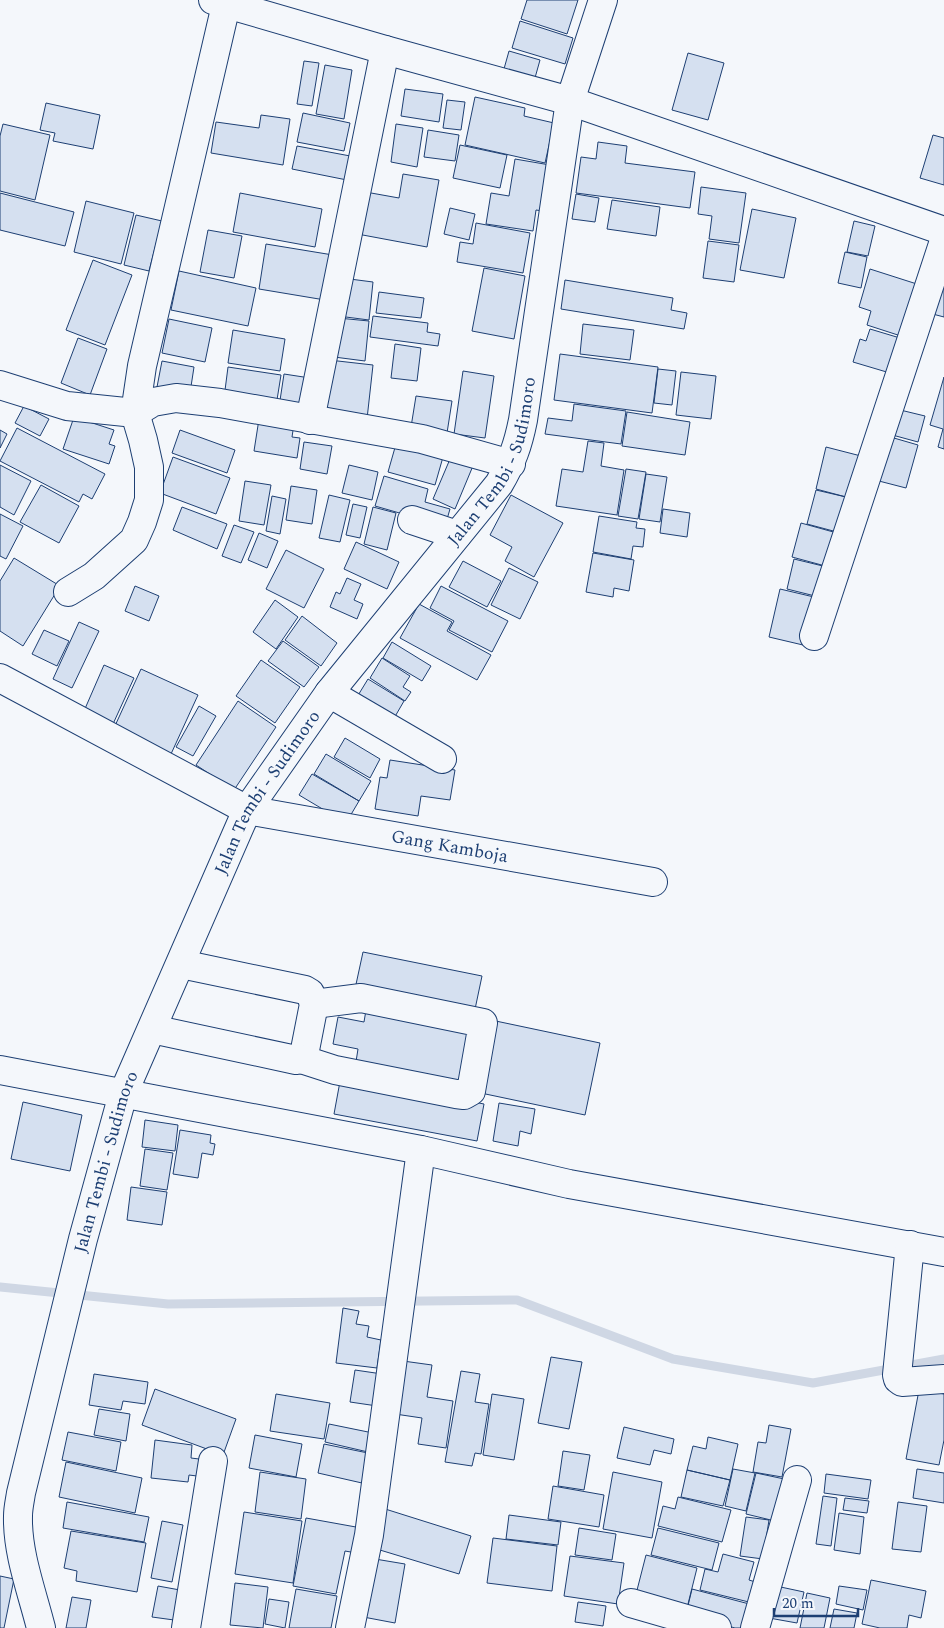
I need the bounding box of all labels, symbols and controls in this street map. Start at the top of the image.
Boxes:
street label: Jalan Tembi - Sudimoro [440,375,543,552]
street label: Jalan Tembi - Sudimoro [207,704,327,879]
street label: Gang Kamboja [389,822,511,870]
street label: Jalan Tembi - Sudimoro [67,1066,145,1255]
scale bar [774,1586,858,1618]
text: 20 m [782,1592,814,1615]

